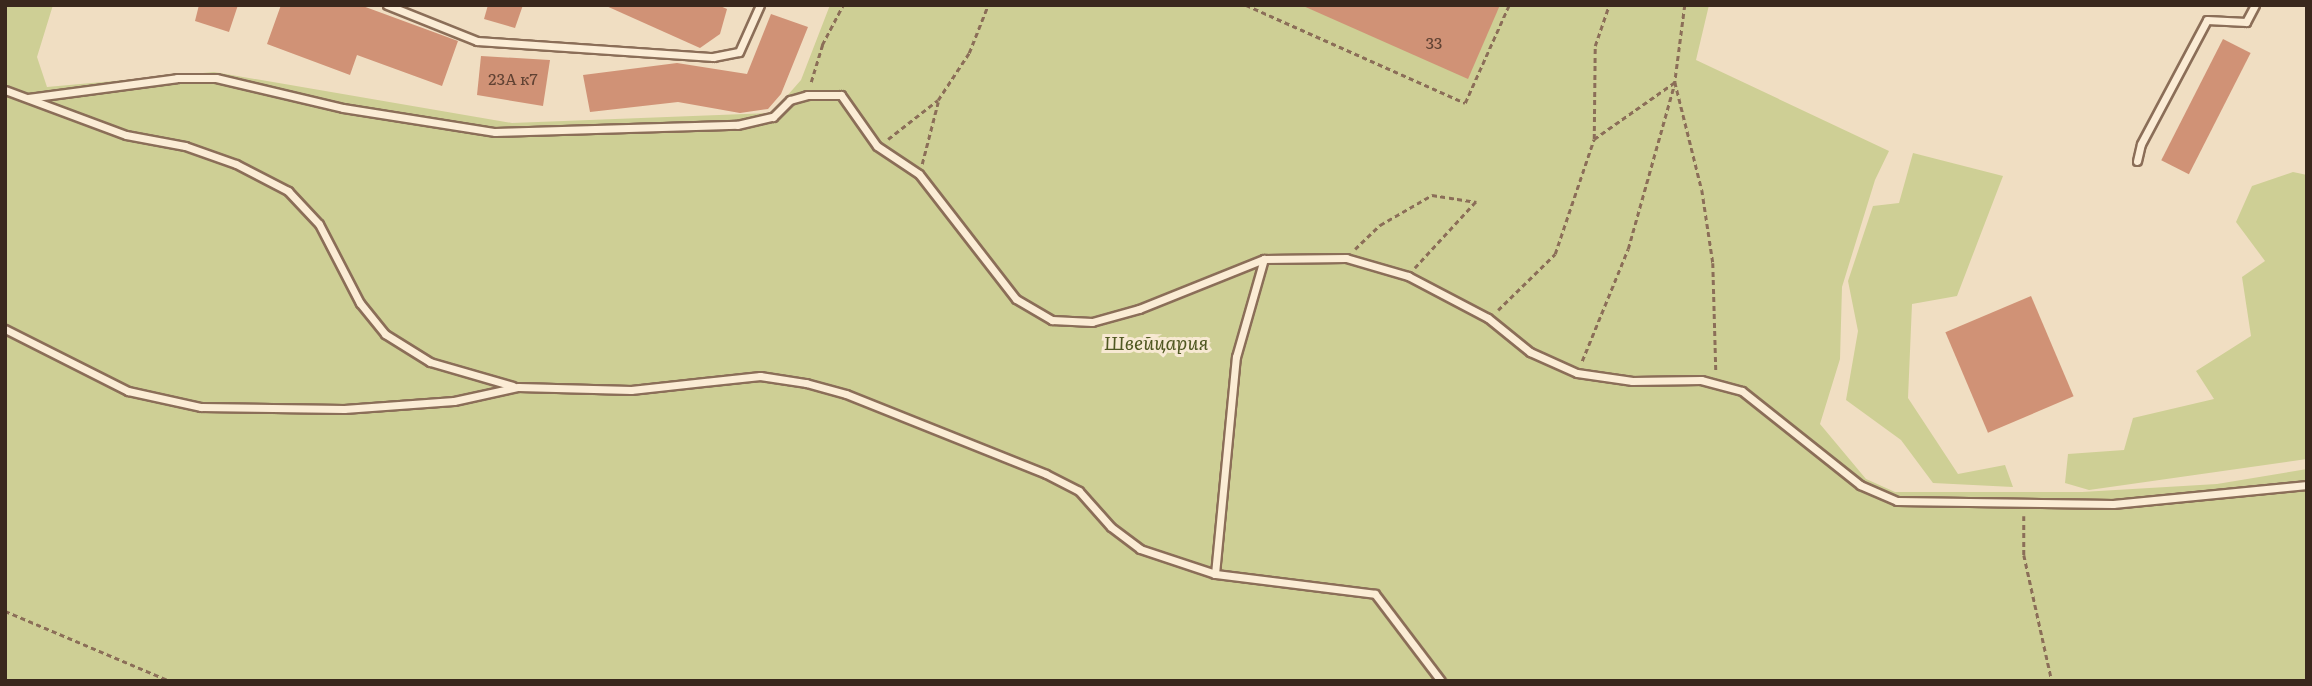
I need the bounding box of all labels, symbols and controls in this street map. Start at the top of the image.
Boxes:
house number: 33 [1426,32,1442,52]
house number: 23А к7 [488,68,538,88]
park label: Швейцария [1104,332,1208,354]

